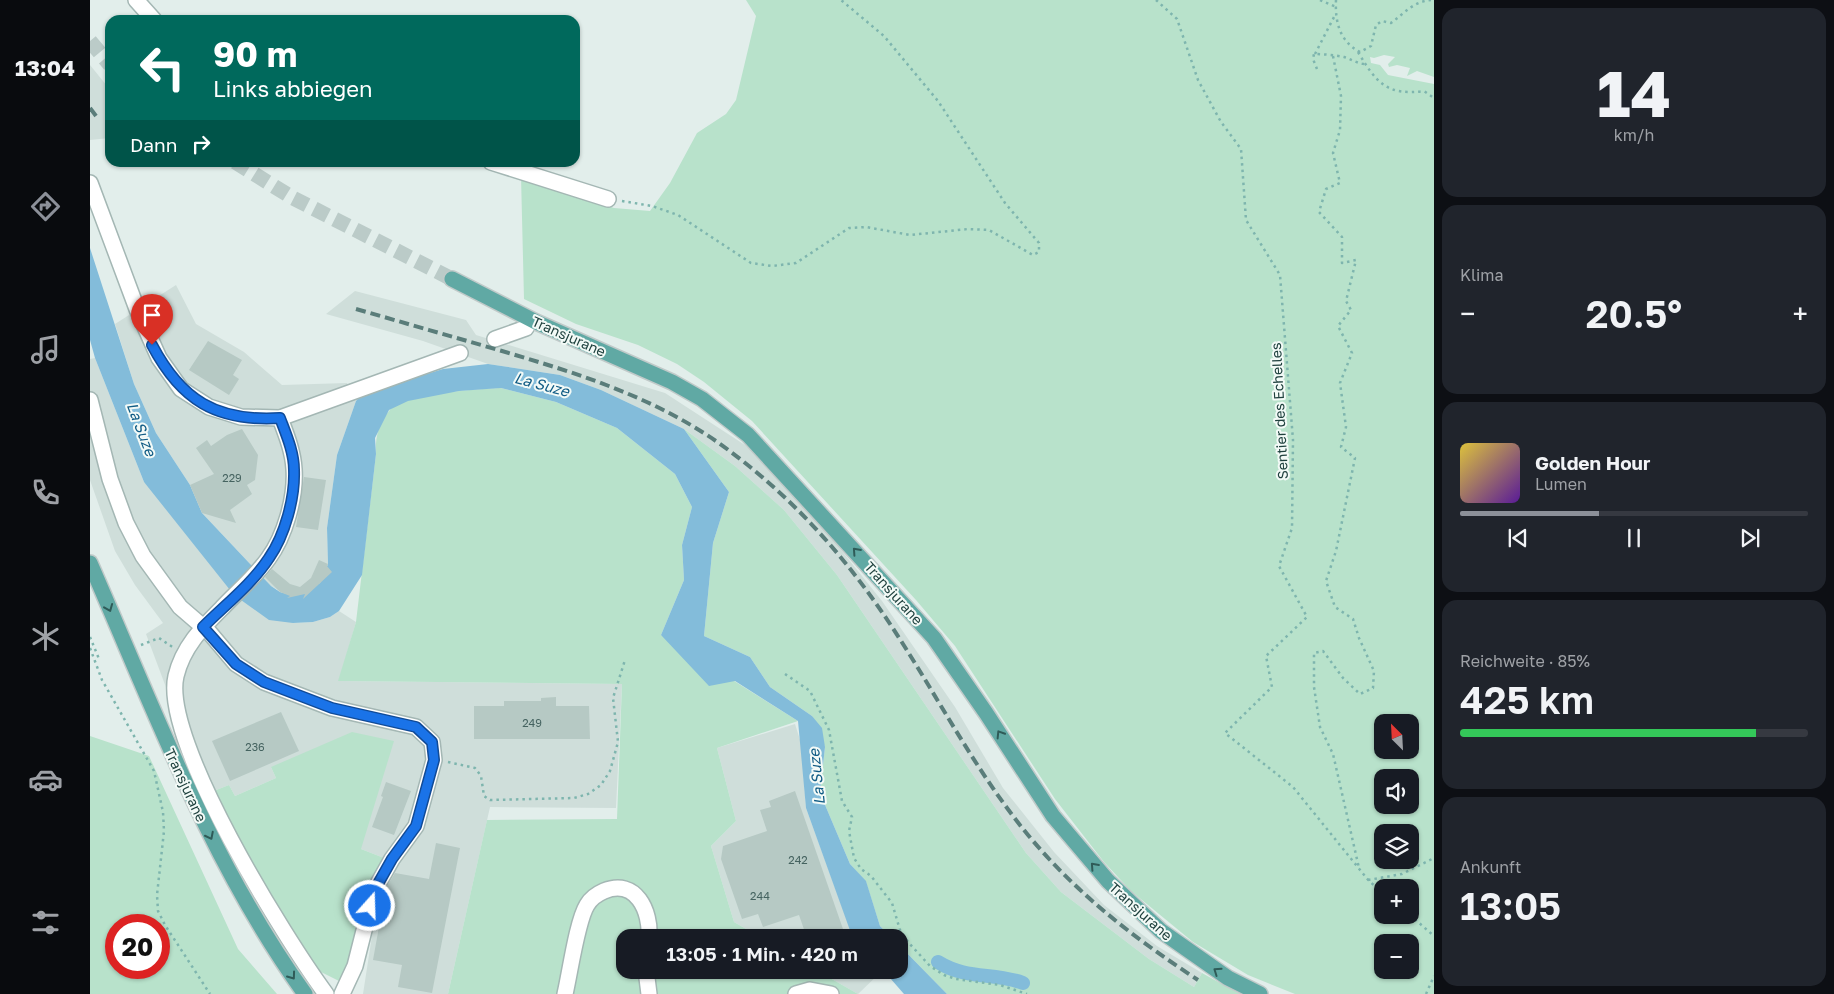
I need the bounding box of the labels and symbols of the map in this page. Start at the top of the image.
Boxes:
pin [131,294,173,345]
street label: Transjurane [530,312,608,360]
street label: Sentier des Echelles [1267,342,1291,480]
water label: La Suze [513,368,573,400]
water label: La Suze [124,400,161,460]
house number: 229 [222,471,242,484]
one-way arrow [853,548,862,557]
street label: Transjurane [861,558,927,628]
one-way arrow [103,603,113,612]
north arrow [1374,714,1419,759]
house number: 249 [522,716,542,729]
one-way arrow [996,730,1006,739]
house number: 236 [245,740,265,753]
street label: Transjurane [162,746,210,824]
water label: La Suze [804,747,828,806]
one-way arrow [204,831,214,840]
house number: 242 [788,853,808,866]
one-way arrow [1091,862,1100,871]
street label: Transjurane [1106,878,1176,944]
position arrow [343,879,395,931]
house number: 244 [750,889,770,902]
speed limit sign: 20 [105,914,170,979]
one-way arrow [1213,968,1223,977]
one-way arrow [286,970,295,980]

